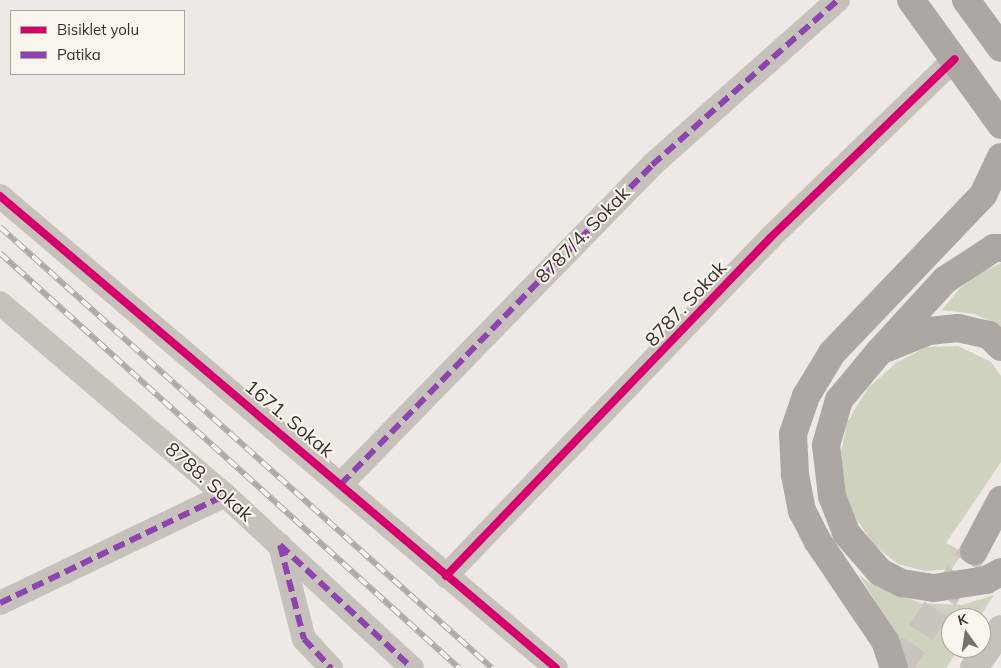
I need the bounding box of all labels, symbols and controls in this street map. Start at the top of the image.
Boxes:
legend [10,10,185,75]
text: Bisiklet yolu [57,20,139,39]
text: Patika [57,45,101,64]
street label: 8787/4. Sokak [531,182,635,288]
street label: 8787. Sokak [641,257,731,351]
street label: 1671. Sokak [240,375,338,463]
street label: 8788. Sokak [161,438,257,526]
north arrow [941,608,991,658]
text: K [956,610,969,629]

